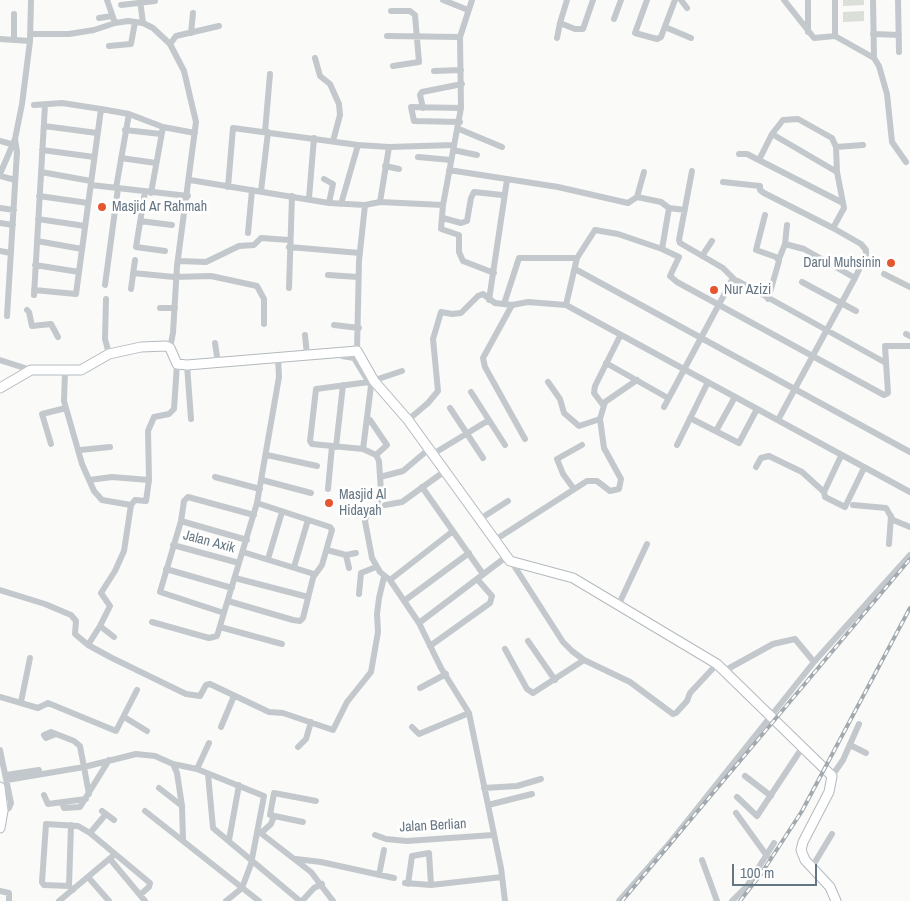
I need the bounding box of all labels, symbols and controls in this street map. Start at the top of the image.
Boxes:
place label: Masjid Ar Rahmah [112,199,207,215]
marker: Masjid Ar Rahmah [96,201,108,213]
place label: Darul Muhsinin [803,255,881,271]
marker: Darul Muhsinin [885,257,897,269]
place label: Nur Azizi [724,282,771,298]
marker: Nur Azizi [708,284,720,296]
place label: Masjid Al Hidayah [339,487,386,520]
marker: Masjid Al Hidayah [323,497,335,509]
street label: Jalan Axik [181,527,237,557]
street label: Jalan Berlian [399,816,467,836]
scale bar [735,854,820,886]
text: 100 m [740,862,774,883]

